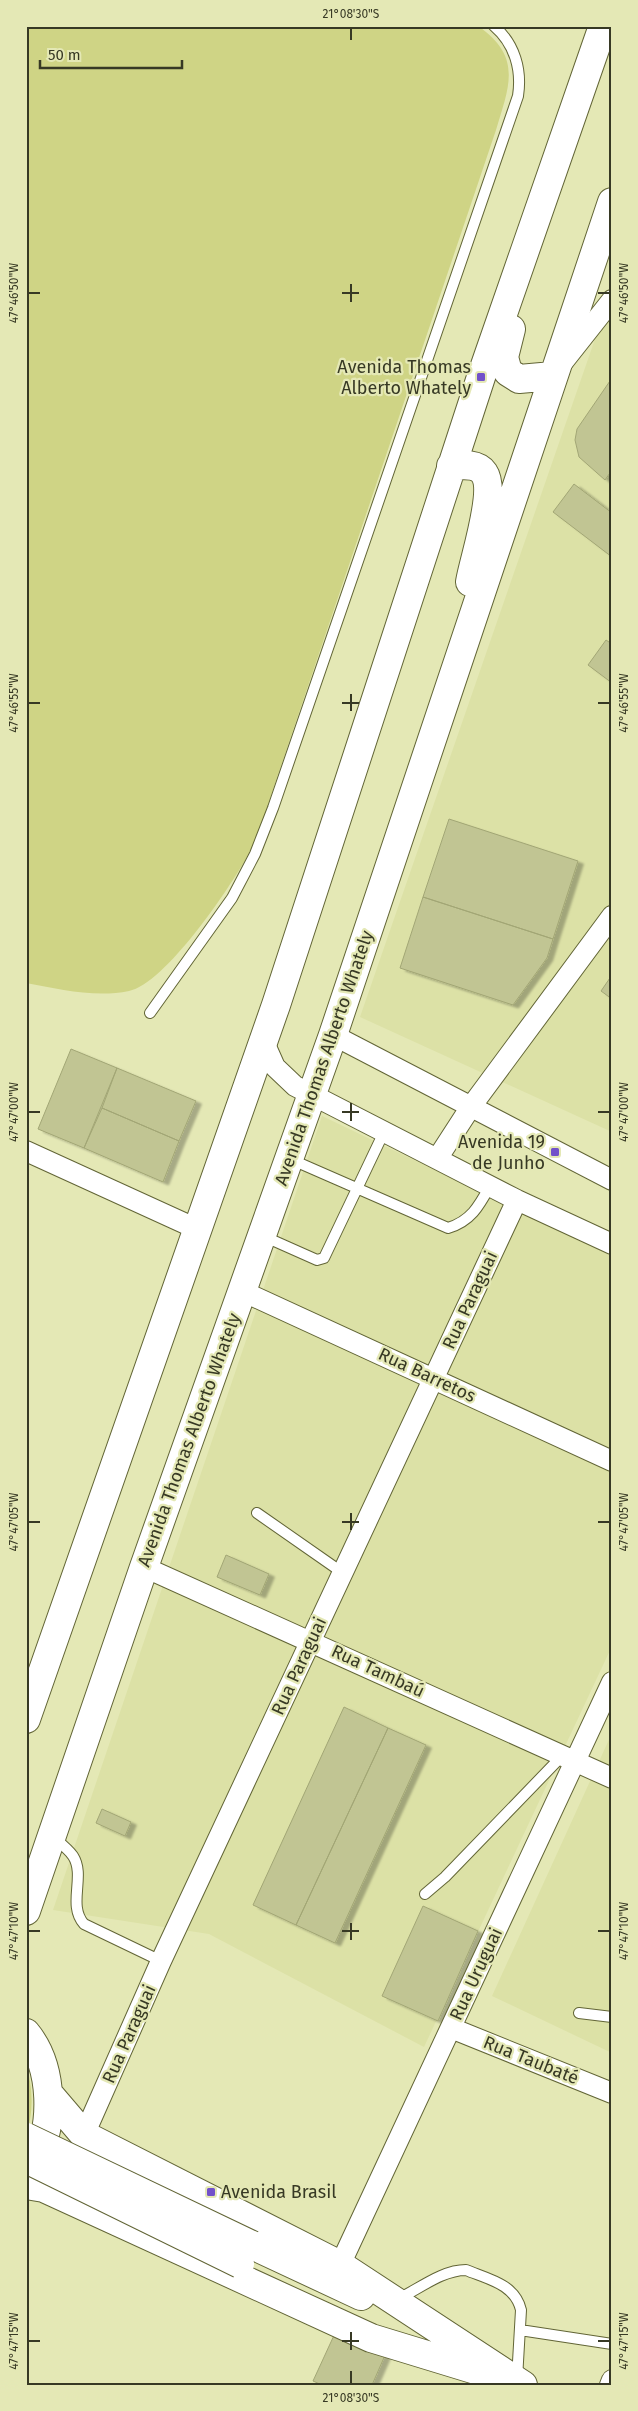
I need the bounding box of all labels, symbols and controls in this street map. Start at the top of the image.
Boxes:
text: 21°08'30"S [323,7,380,21]
scale bar [40,38,182,70]
text: 50 m [48,46,81,64]
text: 47°46'50"W [7,263,21,323]
text: 47°46'50"W [617,263,631,323]
place label: Avenida Thomas Alberto Whately [337,356,471,399]
marker: Avenida Thomas Alberto Whately [475,371,487,383]
text: 47°46'55"W [7,673,21,733]
text: 47°46'55"W [617,673,631,733]
street label: Avenida Thomas Alberto Whately [270,928,378,1188]
text: 47°47'00"W [7,1082,21,1142]
text: 47°47'00"W [617,1082,631,1142]
place label: Avenida 19 de Junho [458,1131,545,1174]
marker: Avenida 19 de Junho [549,1146,561,1158]
street label: Rua Paraguai [438,1247,502,1353]
street label: Avenida Thomas Alberto Whately [133,1310,245,1570]
street label: Rua Barretos [375,1343,479,1407]
text: 47°47'05"W [7,1492,21,1551]
text: 47°47'05"W [617,1492,631,1551]
street label: Rua Paraguai [267,1613,331,1719]
street label: Rua Tambaú [328,1640,428,1702]
text: 47°47'10"W [7,1902,21,1960]
text: 47°47'10"W [617,1902,631,1960]
street label: Rua Uruguai [445,1924,507,2024]
street label: Rua Paraguai [97,1981,161,2087]
street label: Rua Taubaté [480,2031,582,2089]
place label: Avenida Brasil [221,2181,337,2203]
marker: Avenida Brasil [205,2186,217,2198]
text: 47°47'15"W [7,2312,21,2370]
text: 47°47'15"W [617,2312,631,2370]
text: 21°08'30"S [323,2391,380,2405]

